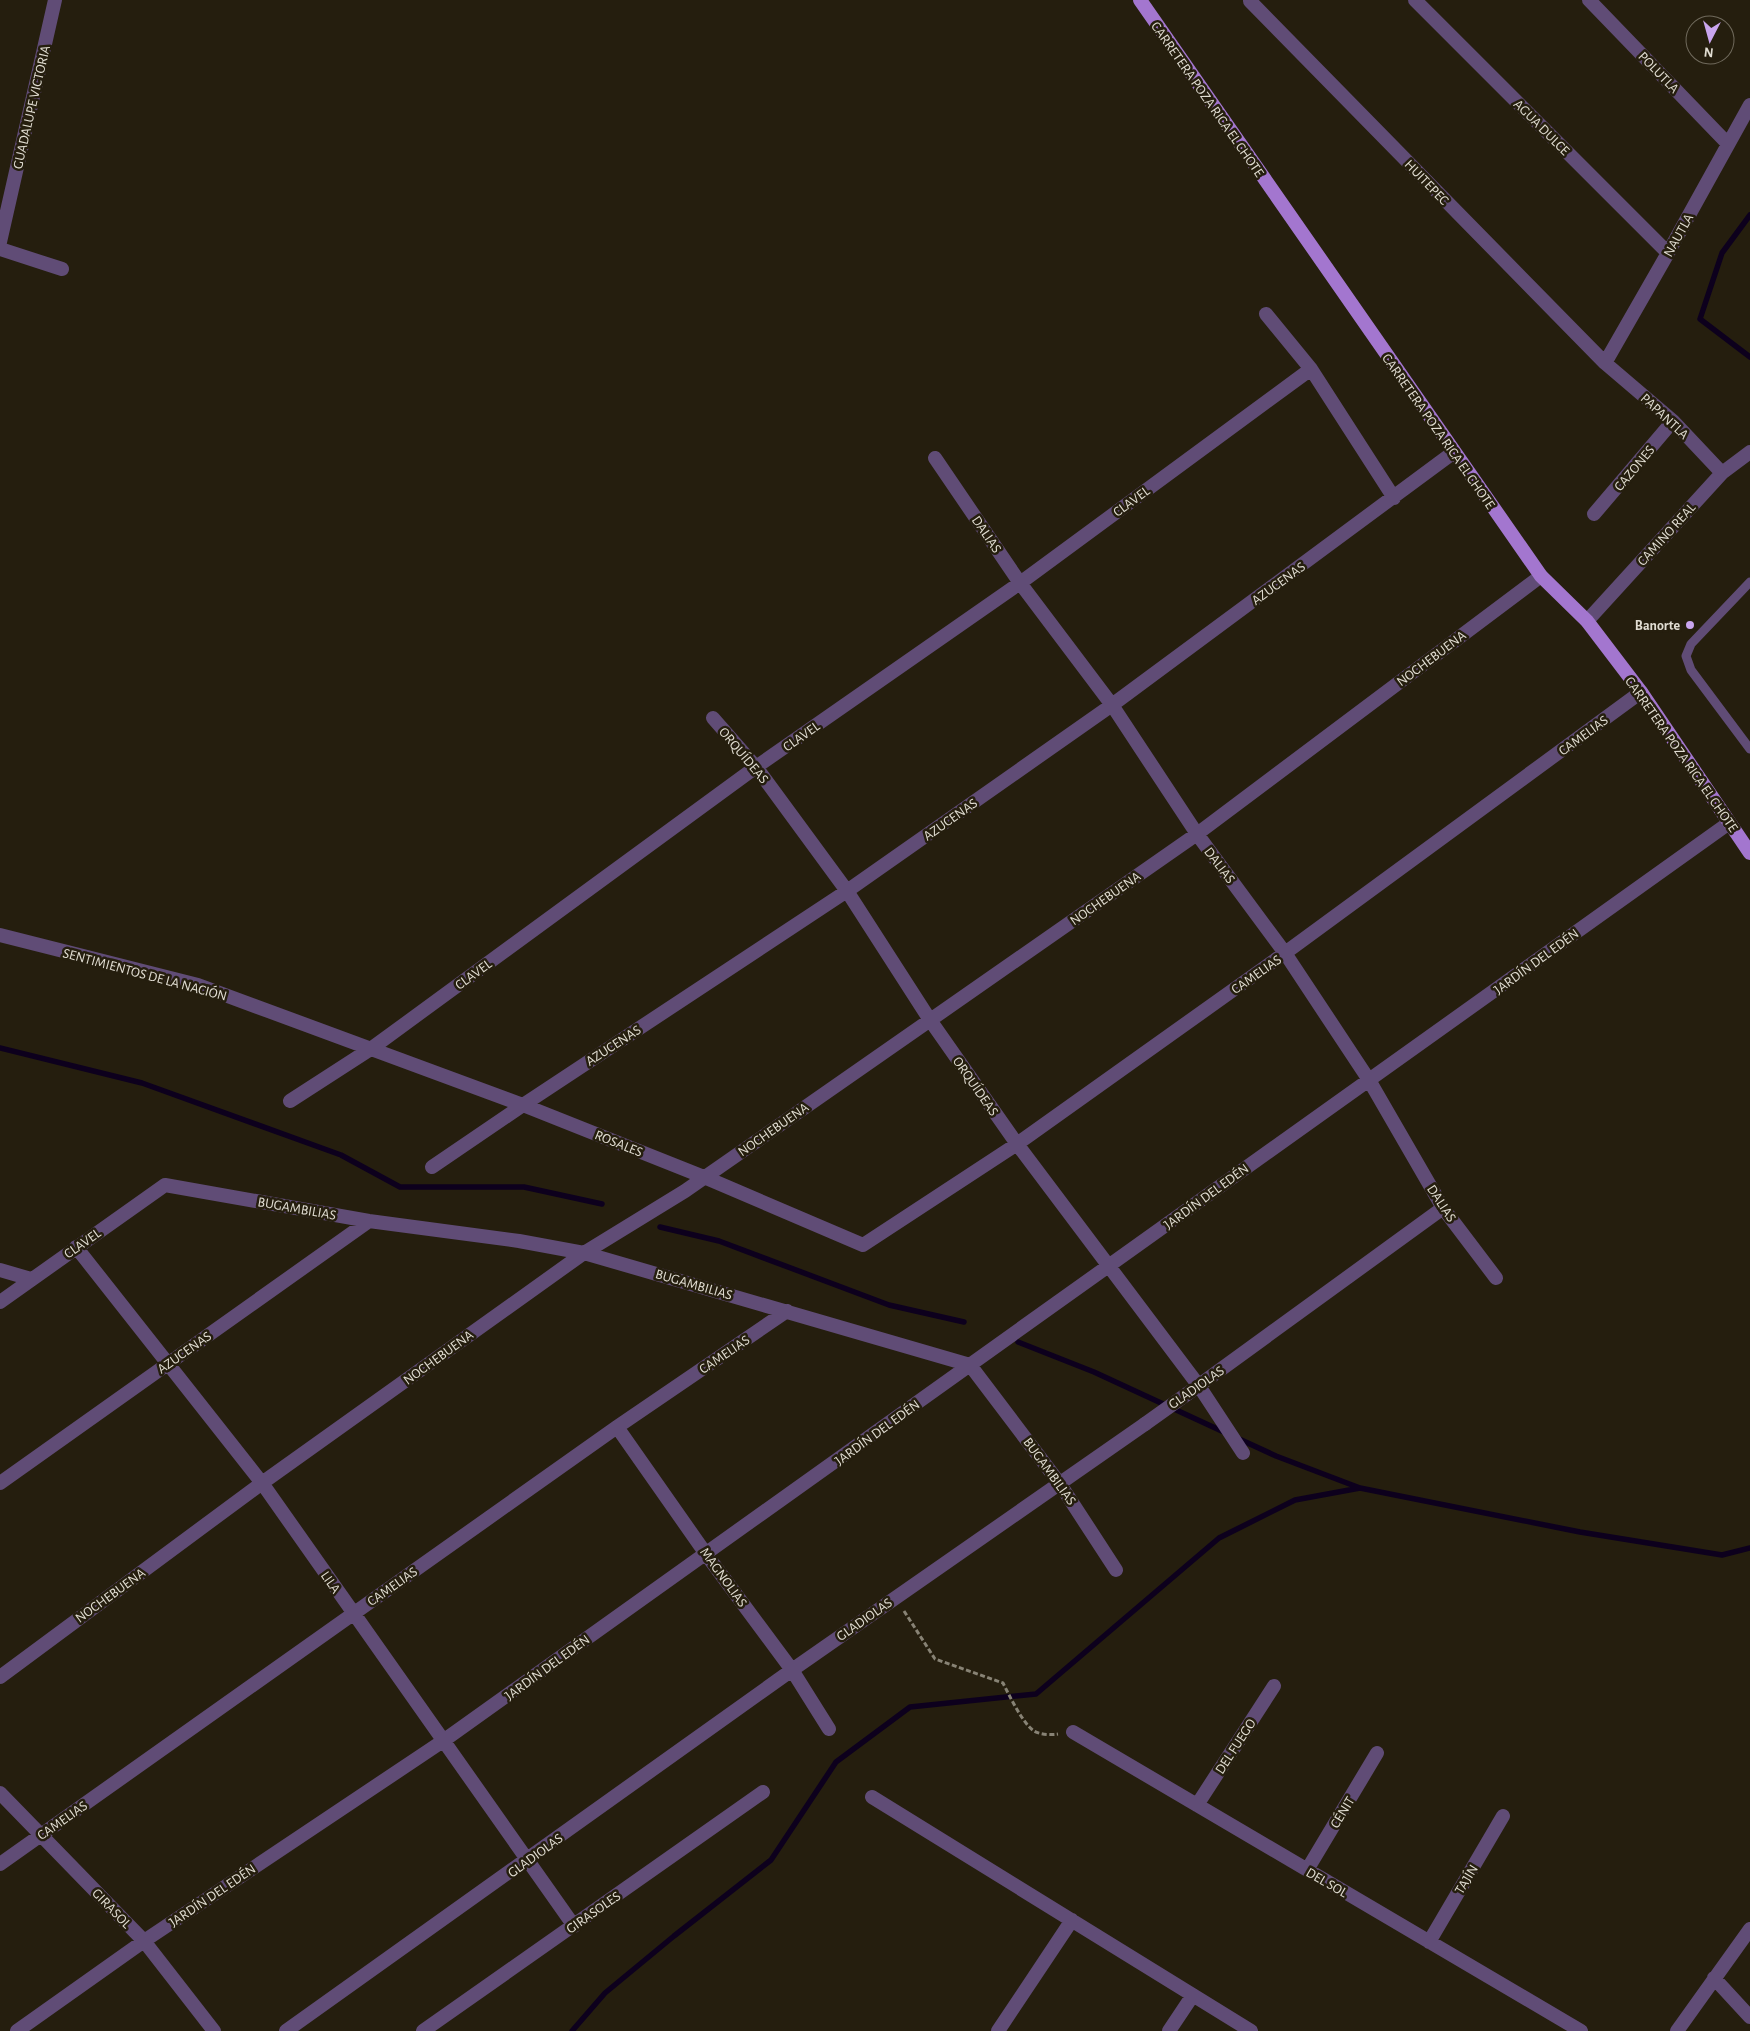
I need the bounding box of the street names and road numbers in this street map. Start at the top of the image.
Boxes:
street label: CARRETERA POZA RICA EL CHOTE [1148,19,1266,180]
street label: GUADALUPE VICTORIA [11,44,53,170]
street label: POLUTLA [1635,49,1681,96]
street label: AGUA DULCE [1511,97,1572,158]
street label: HUITEPEC [1402,157,1451,208]
street label: NAUTLA [1661,212,1696,259]
street label: CARRETERA POZA RICA EL CHOTE [1379,351,1497,512]
street label: PAPANTLA [1638,391,1691,442]
street label: CAZONES [1612,443,1658,494]
street label: CLAVEL [1111,484,1153,520]
street label: CAMINO REAL [1635,500,1699,569]
street label: DALIAS [969,514,1003,556]
street label: AZUCENAS [1249,560,1308,608]
street label: NOCHEBUENA [1394,628,1469,689]
street label: CARRETERA POZA RICA EL CHOTE [1622,674,1740,835]
street label: CAMELIAS [1556,713,1611,758]
street label: CLAVEL [781,719,823,754]
street label: ORQUÍDEAS [716,723,773,786]
street label: AZUCENAS [921,796,980,843]
street label: DALIAS [1201,845,1237,886]
street label: NOCHEBUENA [1068,869,1143,928]
street label: JARDÍN DEL EDÉN [1490,924,1582,997]
street label: SENTIMIENTOS DE LA NACIÓN [61,943,229,1004]
street label: CAMELIAS [1229,953,1284,997]
street label: CLAVEL [453,957,495,993]
street label: AZUCENAS [584,1023,644,1069]
street label: ORQUÍDEAS [950,1053,1003,1119]
street label: NOCHEBUENA [736,1100,811,1159]
street label: ROSALES [593,1128,645,1160]
street label: JARDÍN DEL EDÉN [1160,1159,1252,1232]
street label: DALIAS [1424,1182,1458,1225]
street label: BUGAMBILIAS [257,1195,337,1223]
street label: CLAVEL [62,1226,104,1261]
street label: BUGAMBILIAS [654,1267,734,1303]
street label: NOCHEBUENA [401,1328,476,1388]
street label: AZUCENAS [155,1329,214,1376]
street label: CAMELIAS [697,1333,752,1377]
street label: GLADIOLAS [1166,1364,1227,1412]
street label: JARDÍN DEL EDÉN [831,1395,923,1468]
street label: BUGAMBILIAS [1020,1435,1078,1508]
street label: MAGNOLIAS [697,1545,749,1610]
street label: CAMELIAS [365,1565,420,1609]
street label: NOCHEBUENA [73,1566,148,1626]
street label: LILA [318,1569,343,1596]
street label: GLADIOLAS [834,1596,895,1644]
street label: JARDÍN DEL EDÉN [501,1630,593,1703]
street label: DEL FUEGO [1213,1716,1259,1777]
street label: CÉNIT [1326,1793,1358,1831]
street label: CAMELIAS [35,1799,90,1843]
street label: GLADIOLAS [505,1831,566,1880]
street label: JARDÍN DEL EDÉN [165,1859,258,1930]
street label: TAJÍN [1450,1861,1481,1897]
street label: DEL SOL [1303,1865,1350,1900]
street label: GIRASOL [89,1886,134,1931]
street label: GIRASOLES [564,1889,623,1937]

